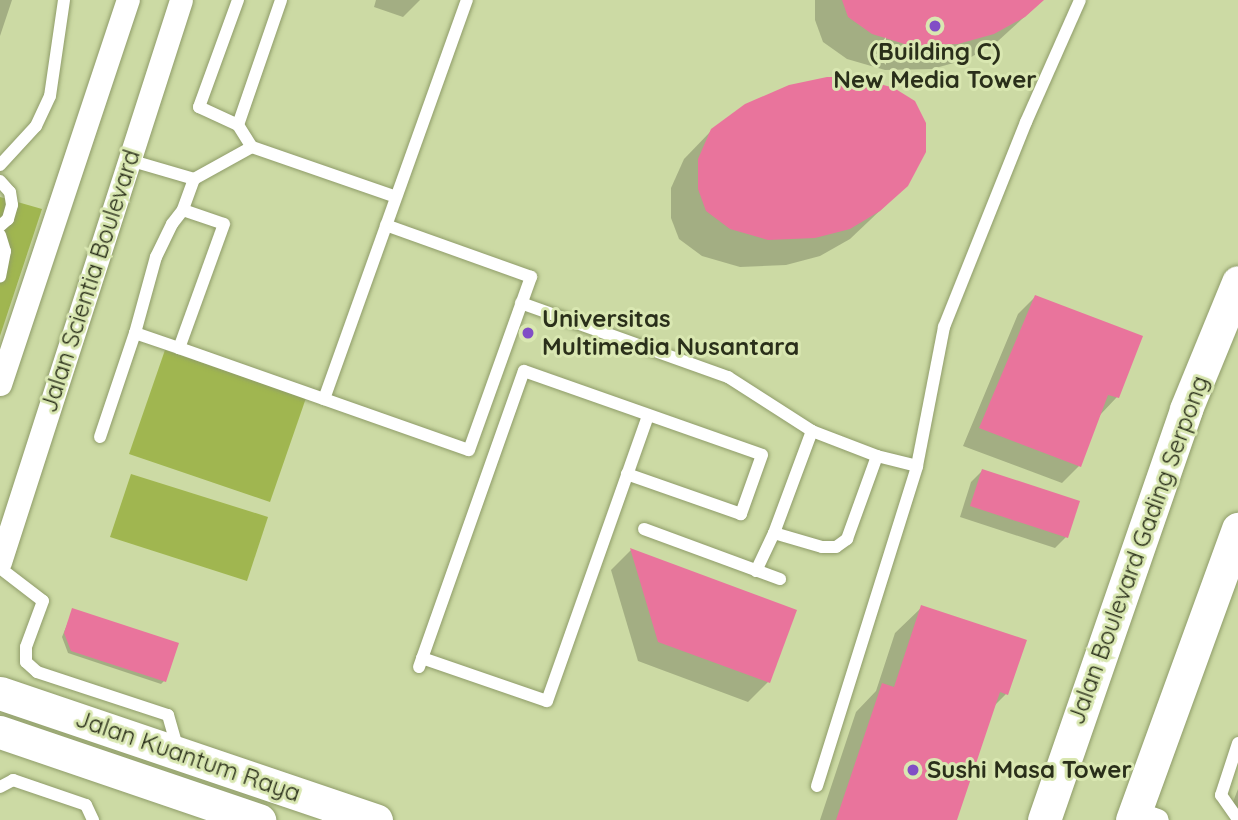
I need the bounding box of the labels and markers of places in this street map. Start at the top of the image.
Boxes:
marker: (Building C) New Media Tower [927,18,943,34]
place label: (Building C) New Media Tower [833,38,1037,94]
place label: Universitas Multimedia Nusantara [542,305,799,361]
marker: Universitas Multimedia Nusantara [520,325,536,341]
place label: Sushi Masa Tower [927,756,1132,784]
marker: Sushi Masa Tower [905,762,921,778]

